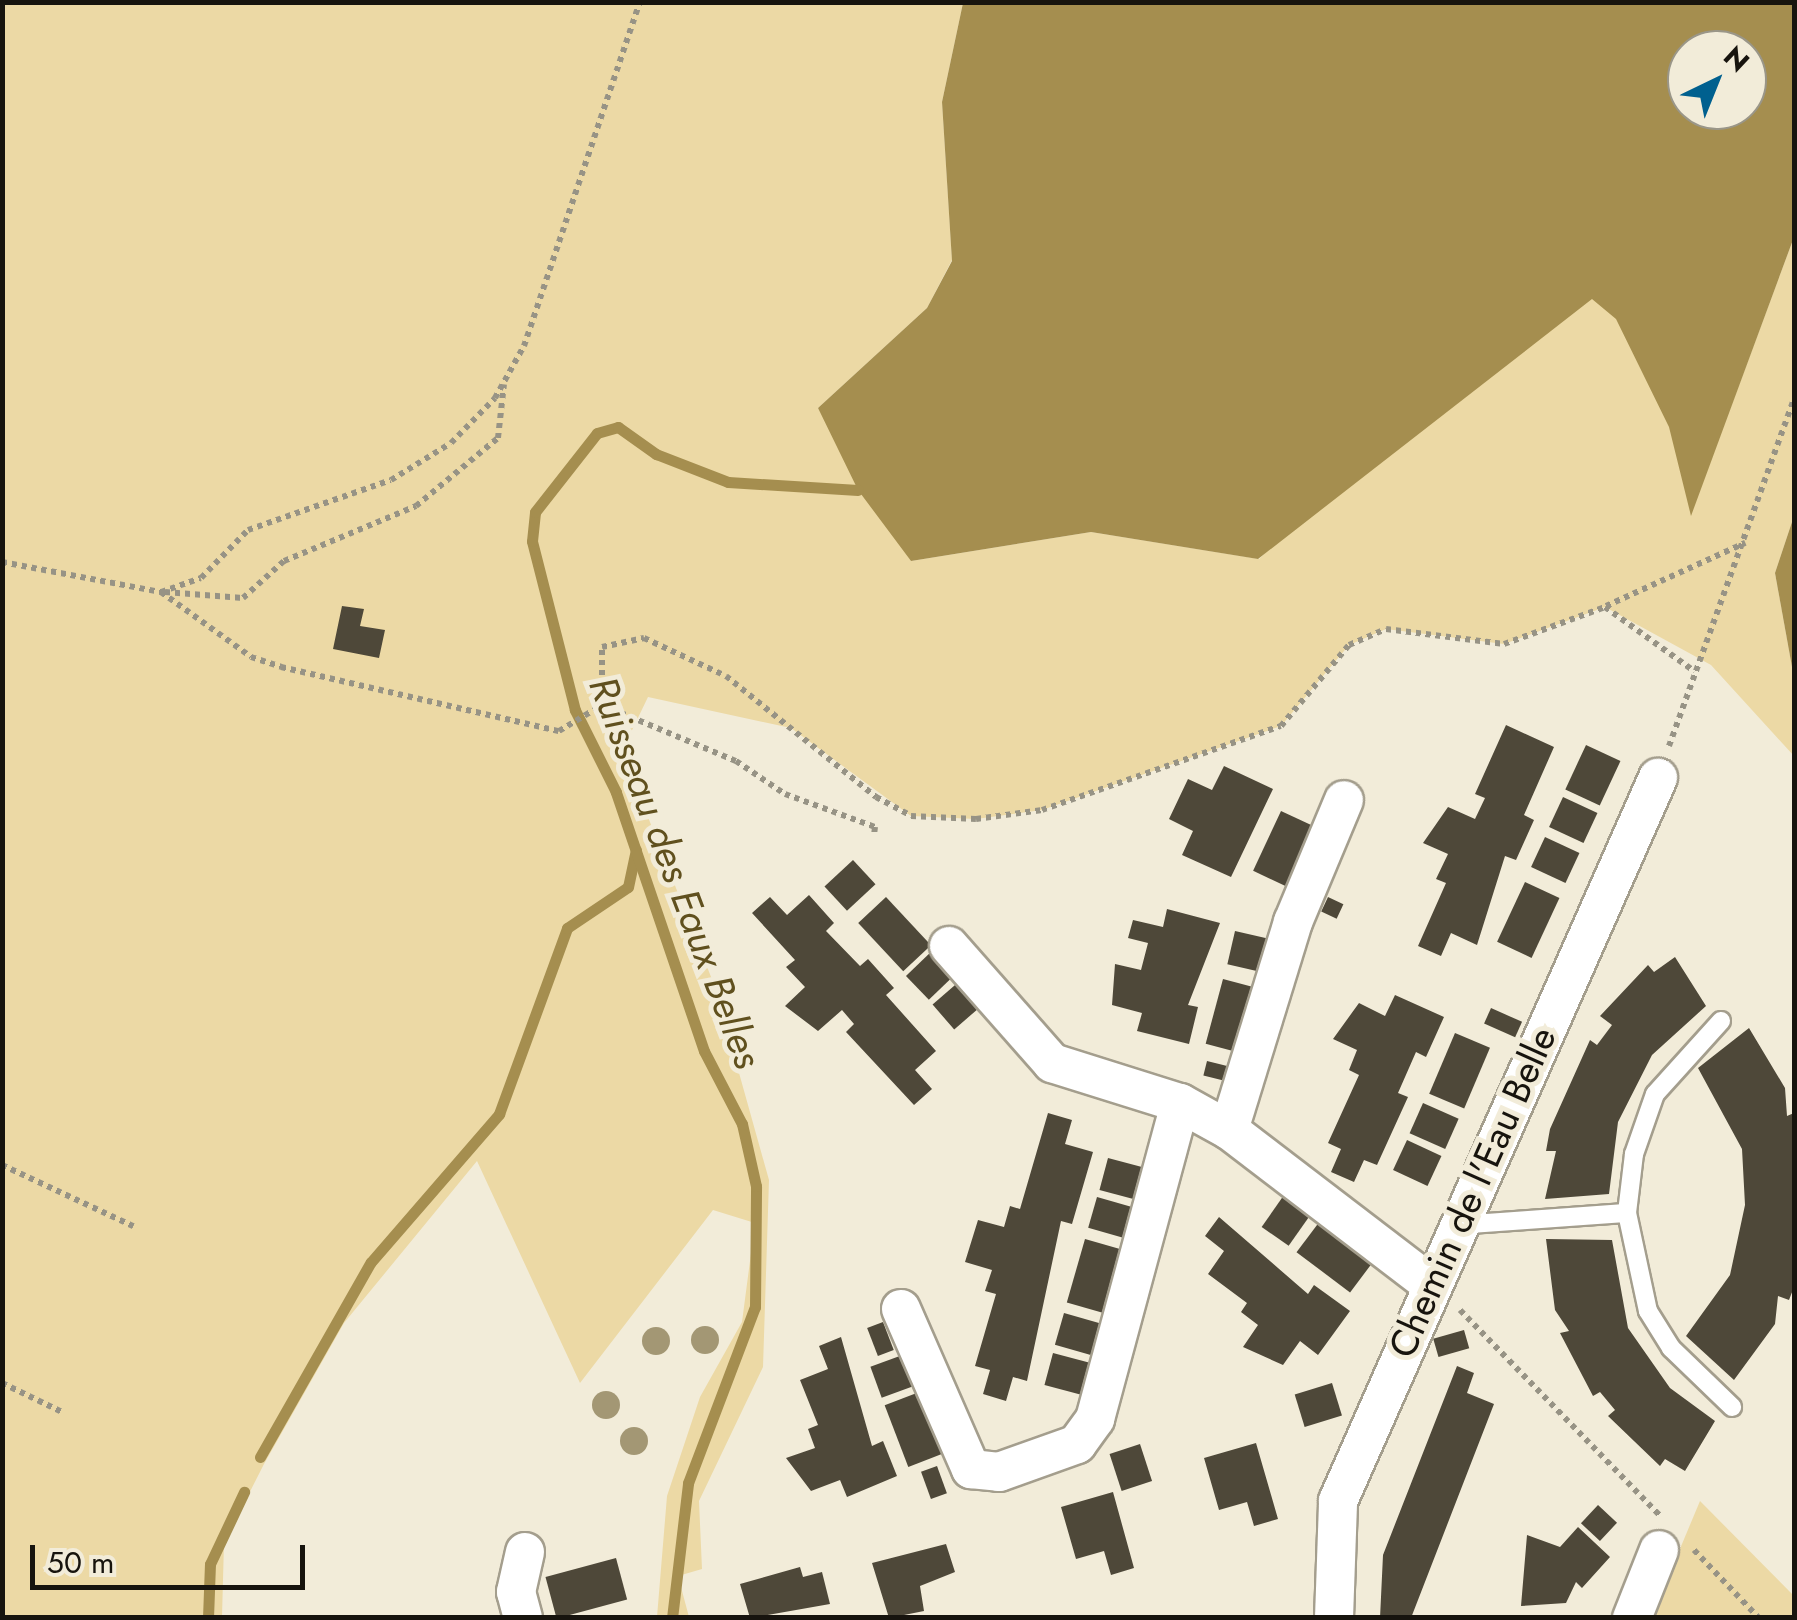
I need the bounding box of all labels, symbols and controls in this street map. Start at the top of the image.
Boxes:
north arrow [1667,30,1767,130]
text: N [1714,37,1759,82]
water label: Ruisseau des Eaux Belles [579,670,773,1074]
street label: Chemin de l'Eau Belle [1379,1020,1565,1364]
scale bar [35,1525,310,1587]
text: 50 m [47,1541,114,1584]

